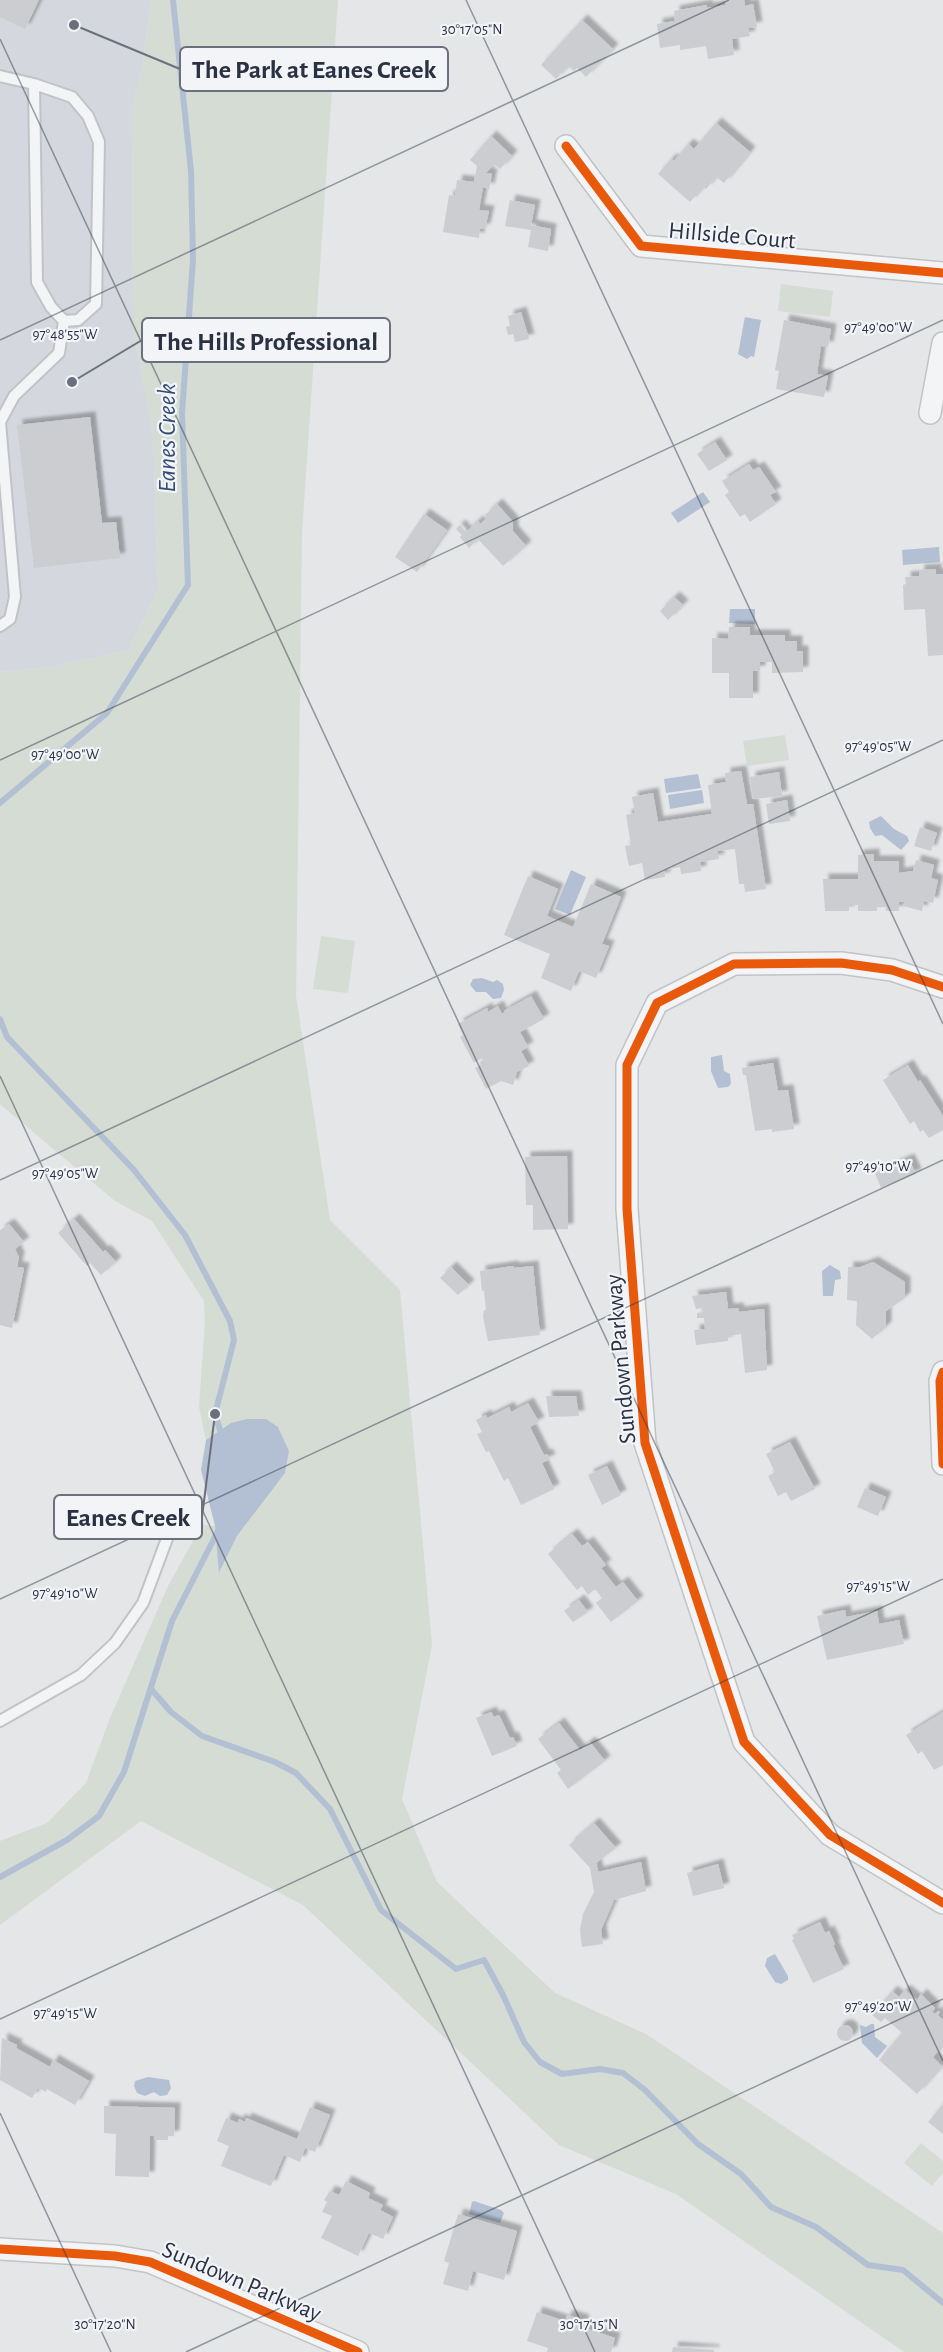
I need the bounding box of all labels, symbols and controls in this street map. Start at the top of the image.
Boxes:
text: 30°17'05"N [441,22,503,37]
callout: The Park at Eanes Creek [180,47,448,91]
text: The Park at Eanes Creek [192,57,436,83]
street label: Hillside Court [667,218,797,254]
callout: The Hills Professional [142,318,390,362]
text: 97°49'00"W [844,320,913,335]
text: 97°48'55"W [33,327,98,342]
text: The Hills Professional [154,329,378,355]
water label: Eanes Creek [154,383,180,493]
text: 97°49'05"W [845,739,912,754]
text: 97°49'00"W [31,747,100,762]
text: 97°49'10"W [845,1159,911,1174]
text: 97°49'05"W [32,1166,99,1181]
street label: Sundown Parkway [602,1273,640,1445]
callout: Eanes Creek [54,1495,202,1539]
text: Eanes Creek [66,1505,190,1531]
text: 97°49'15"W [846,1579,910,1594]
text: 97°49'10"W [32,1586,98,1601]
text: 97°49'20"W [844,1999,912,2014]
text: 97°49'15"W [33,2006,97,2021]
street label: Sundown Parkway [159,2238,325,2326]
text: 30°17'20"N [74,2317,136,2332]
text: 30°17'15"N [560,2317,618,2332]

